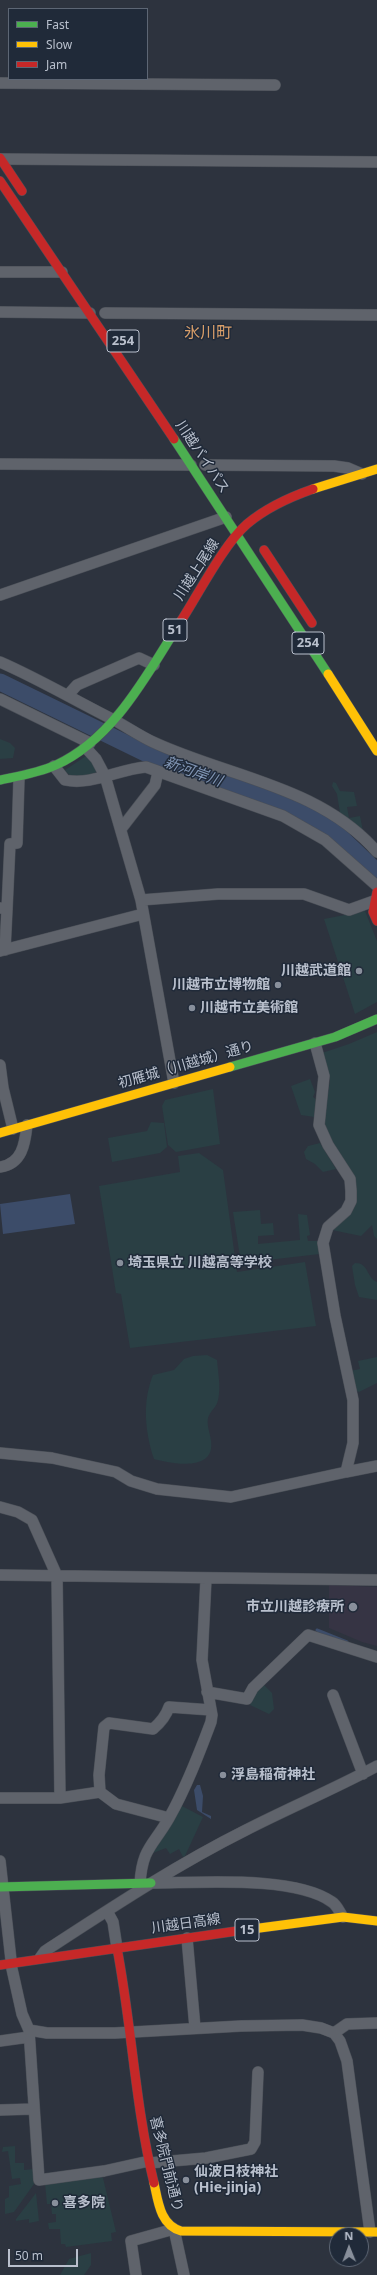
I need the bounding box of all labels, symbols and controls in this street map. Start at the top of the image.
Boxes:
legend [8,8,148,80]
text: Fast [46,16,69,33]
text: Slow [46,36,72,53]
text: Jam [46,56,67,73]
district label: 氷川町 [184,323,232,343]
road number: 254 [107,330,139,352]
street label: 川越バイパス [172,417,232,497]
street label: 川越上尾線 [171,536,223,604]
road number: 51 [163,619,187,641]
road number: 254 [292,632,324,654]
water label: 新河岸川 [162,753,224,791]
place label: 川越武道館 [281,963,351,979]
marker: 川越武道館 [354,966,364,976]
place label: 川越市立博物館 [172,977,270,993]
marker: 川越市立博物館 [273,980,283,990]
place label: 川越市立美術館 [200,1000,298,1016]
marker: 川越市立美術館 [187,1003,197,1013]
street label: 初雁城（川越城）通り [116,1038,256,1092]
place label: 埼玉県立 川越高等学校 [128,1255,272,1271]
marker: 埼玉県立 川越高等学校 [115,1258,125,1268]
place label: 市立川越診療所 [246,1599,344,1615]
marker: 市立川越診療所 [347,1601,359,1613]
place label: 浮島稲荷神社 [231,1767,315,1783]
marker: 浮島稲荷神社 [218,1770,228,1780]
street label: 川越日高線 [150,1911,222,1937]
road number: 15 [235,1919,259,1941]
street label: 喜多院門前通り [146,2114,186,2214]
place label: 仙波日枝神社 (Hie-jinja) [194,2164,278,2196]
marker: 仙波日枝神社 (Hie-jinja) [181,2175,191,2185]
place label: 喜多院 [63,2195,105,2211]
marker: 喜多院 [50,2198,60,2208]
north arrow [329,2227,369,2267]
text: N [344,2228,353,2243]
scale bar [10,2241,80,2267]
text: 50 m [15,2247,43,2264]

